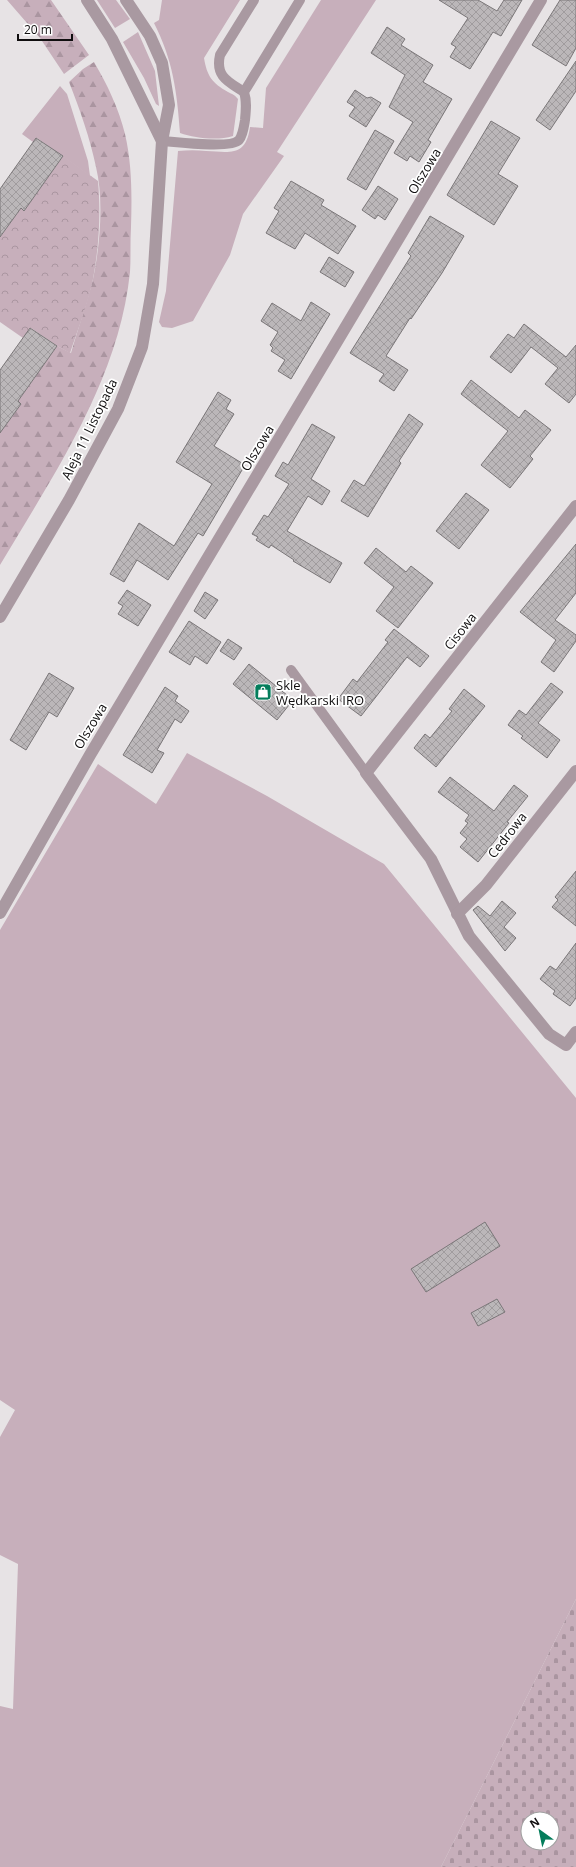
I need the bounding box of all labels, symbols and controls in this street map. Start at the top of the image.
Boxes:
scale bar [18,16,72,42]
text: 20 m [24,21,52,38]
street label: Olszowa [403,145,445,197]
street label: Aleja 11 Listopada [57,376,121,482]
street label: Olszowa [236,422,278,474]
street label: Cisowa [440,609,480,653]
place label: Skle Wędkarski IRO [276,676,364,709]
shop icon: Skle Wędkarski IRO [253,682,273,702]
street label: Olszowa [69,700,111,752]
street label: Cedrowa [483,808,531,862]
north arrow [520,1811,560,1851]
text: N [526,1813,542,1831]

